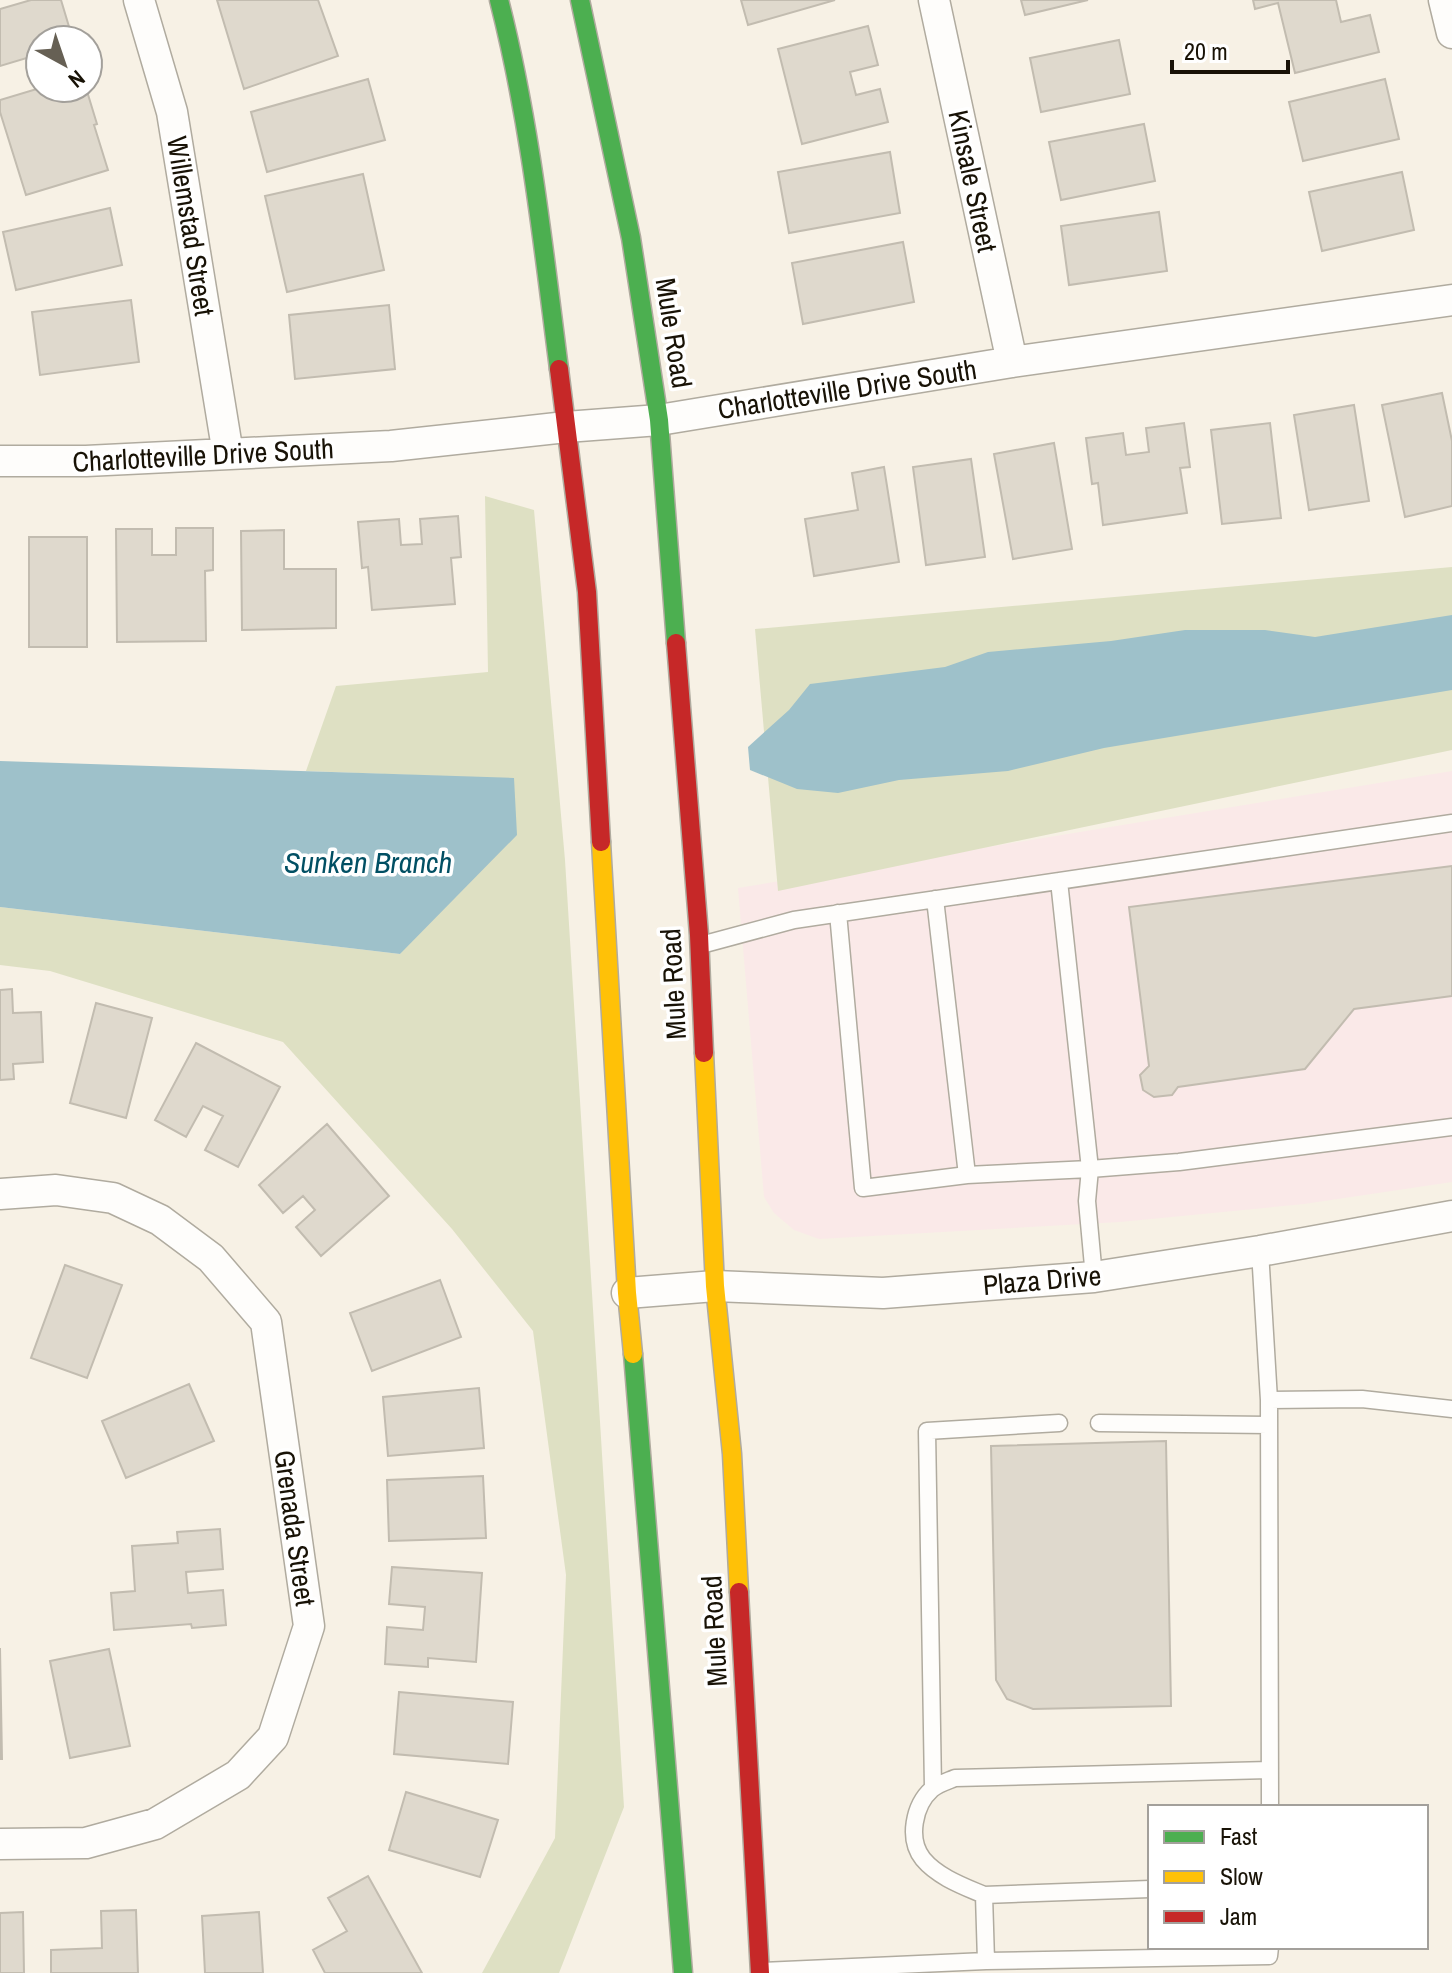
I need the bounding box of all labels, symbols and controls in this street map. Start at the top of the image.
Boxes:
north arrow [24,24,104,104]
scale bar [1172,24,1288,74]
text: 20 m [1184,35,1228,67]
text: N [62,64,91,95]
street label: Kinsale Street [939,107,1007,255]
street label: Willemstad Street [158,134,224,318]
street label: Mule Road [647,275,701,391]
street label: Charlotteville Drive South [715,350,979,428]
street label: Charlotteville Drive South [71,429,335,481]
water label: Sunken Branch [284,842,452,882]
street label: Mule Road [651,928,695,1040]
street label: Plaza Drive [981,1256,1103,1304]
street label: Grenada Street [265,1448,325,1608]
street label: Mule Road [692,1575,736,1687]
legend [1148,1805,1428,1949]
text: Fast [1220,1820,1258,1852]
text: Slow [1220,1860,1263,1892]
text: Jam [1220,1900,1257,1932]

